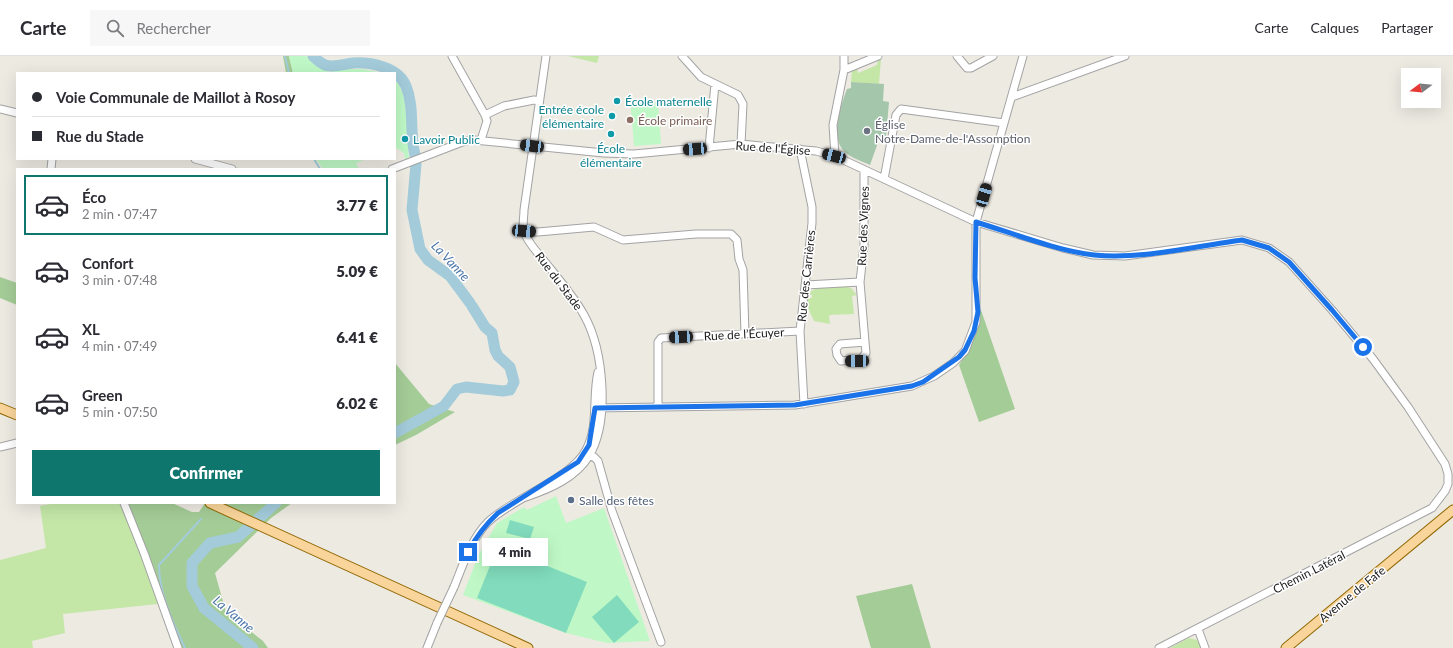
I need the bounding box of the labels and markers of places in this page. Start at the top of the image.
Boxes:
place label: École maternelle [625,94,712,109]
marker: École maternelle [612,96,622,106]
place label: Entrée école élémentaire [539,102,604,131]
marker: Entrée école élémentaire [607,111,617,121]
place label: École primaire [638,113,712,128]
marker: École primaire [625,115,635,125]
place label: Église Notre-Dame-de-l'Assomption [875,117,1030,146]
marker: Église Notre-Dame-de-l'Assomption [862,126,872,136]
marker: École élémentaire [606,129,616,139]
place label: Lavoir Public [413,132,480,147]
marker: Lavoir Public [400,134,410,144]
place label: École élémentaire [580,141,642,170]
place label: Salle des fêtes [579,493,654,508]
marker: Salle des fêtes [566,495,576,505]

